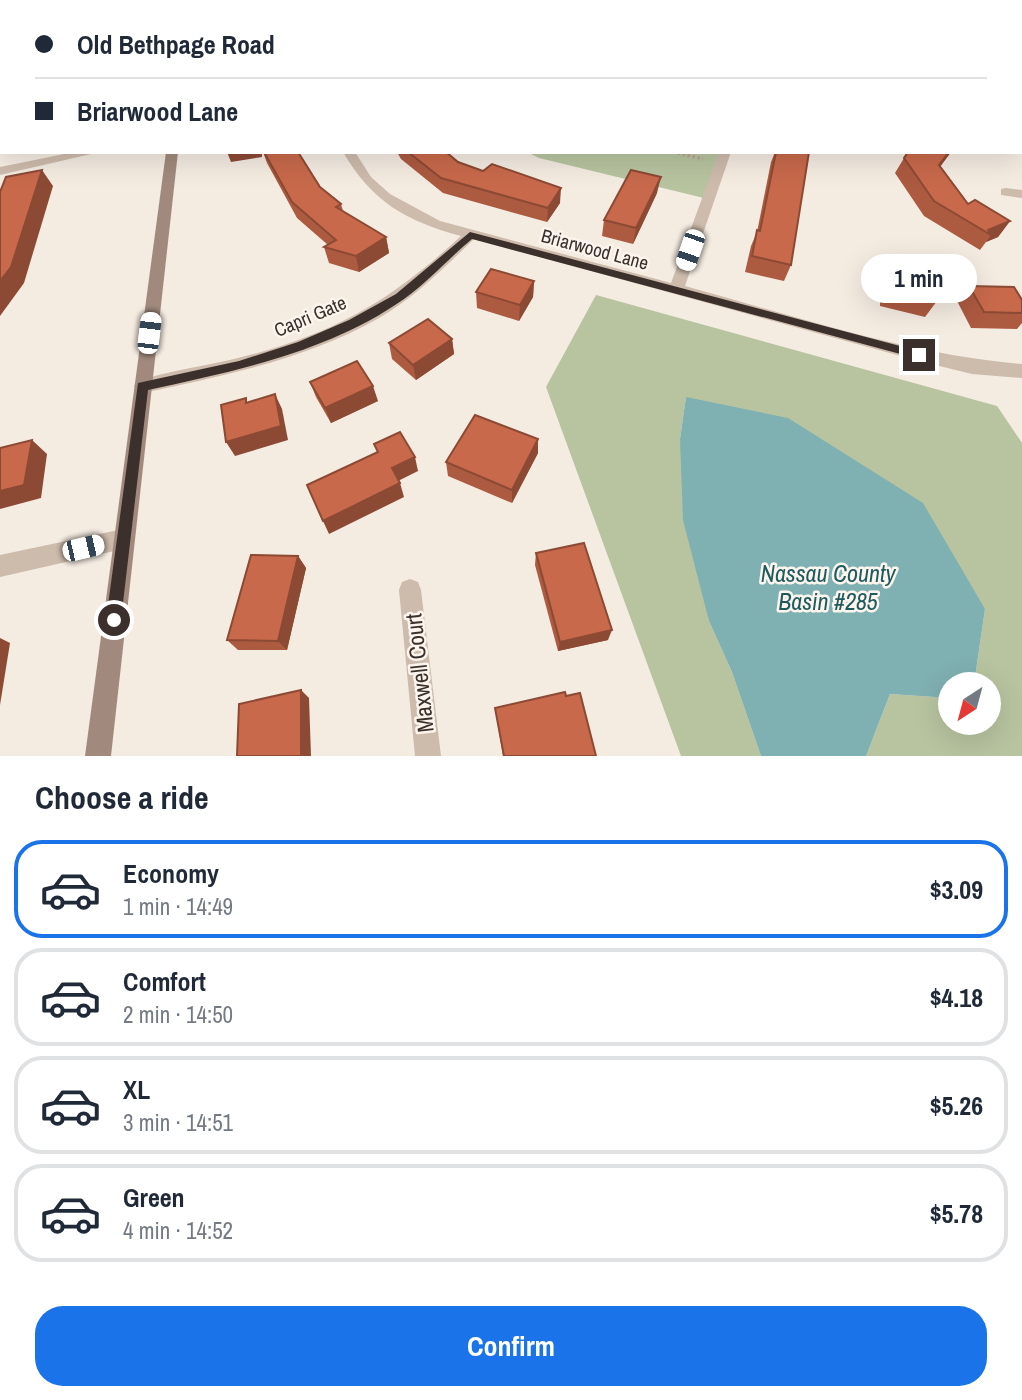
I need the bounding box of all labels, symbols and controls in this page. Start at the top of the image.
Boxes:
text: Old Bethpage Road [77,27,275,62]
text: Briarwood Lane [77,94,238,129]
street label: Briarwood Lane [539,222,651,276]
car [674,227,707,273]
callout: 1 min [861,254,977,302]
text: 1 min [894,263,944,294]
street label: Capri Gate [270,289,350,343]
car [137,311,162,355]
route end [903,339,935,371]
car [61,533,106,563]
water label: Nassau County Basin #285 [761,557,896,617]
route start [98,604,130,636]
street label: Maxwell Court [397,612,441,734]
north arrow [938,672,1001,735]
map controls [938,672,1001,735]
text: Choose a ride [35,776,209,819]
text: Economy [123,856,219,891]
icon: car [39,858,102,921]
text: $3.09 [930,872,983,907]
text: 1 min · 14:49 [123,891,233,922]
text: Comfort [123,964,206,999]
icon: car [39,966,102,1029]
text: $4.18 [930,980,983,1015]
text: 2 min · 14:50 [123,999,233,1030]
text: XL [123,1072,150,1107]
icon: car [39,1074,102,1137]
text: $5.26 [930,1088,983,1123]
text: 3 min · 14:51 [123,1107,233,1138]
text: Green [123,1180,185,1215]
icon: car [39,1182,102,1245]
text: $5.78 [930,1196,983,1231]
text: 4 min · 14:52 [123,1215,233,1246]
button: Confirm [35,1306,987,1386]

